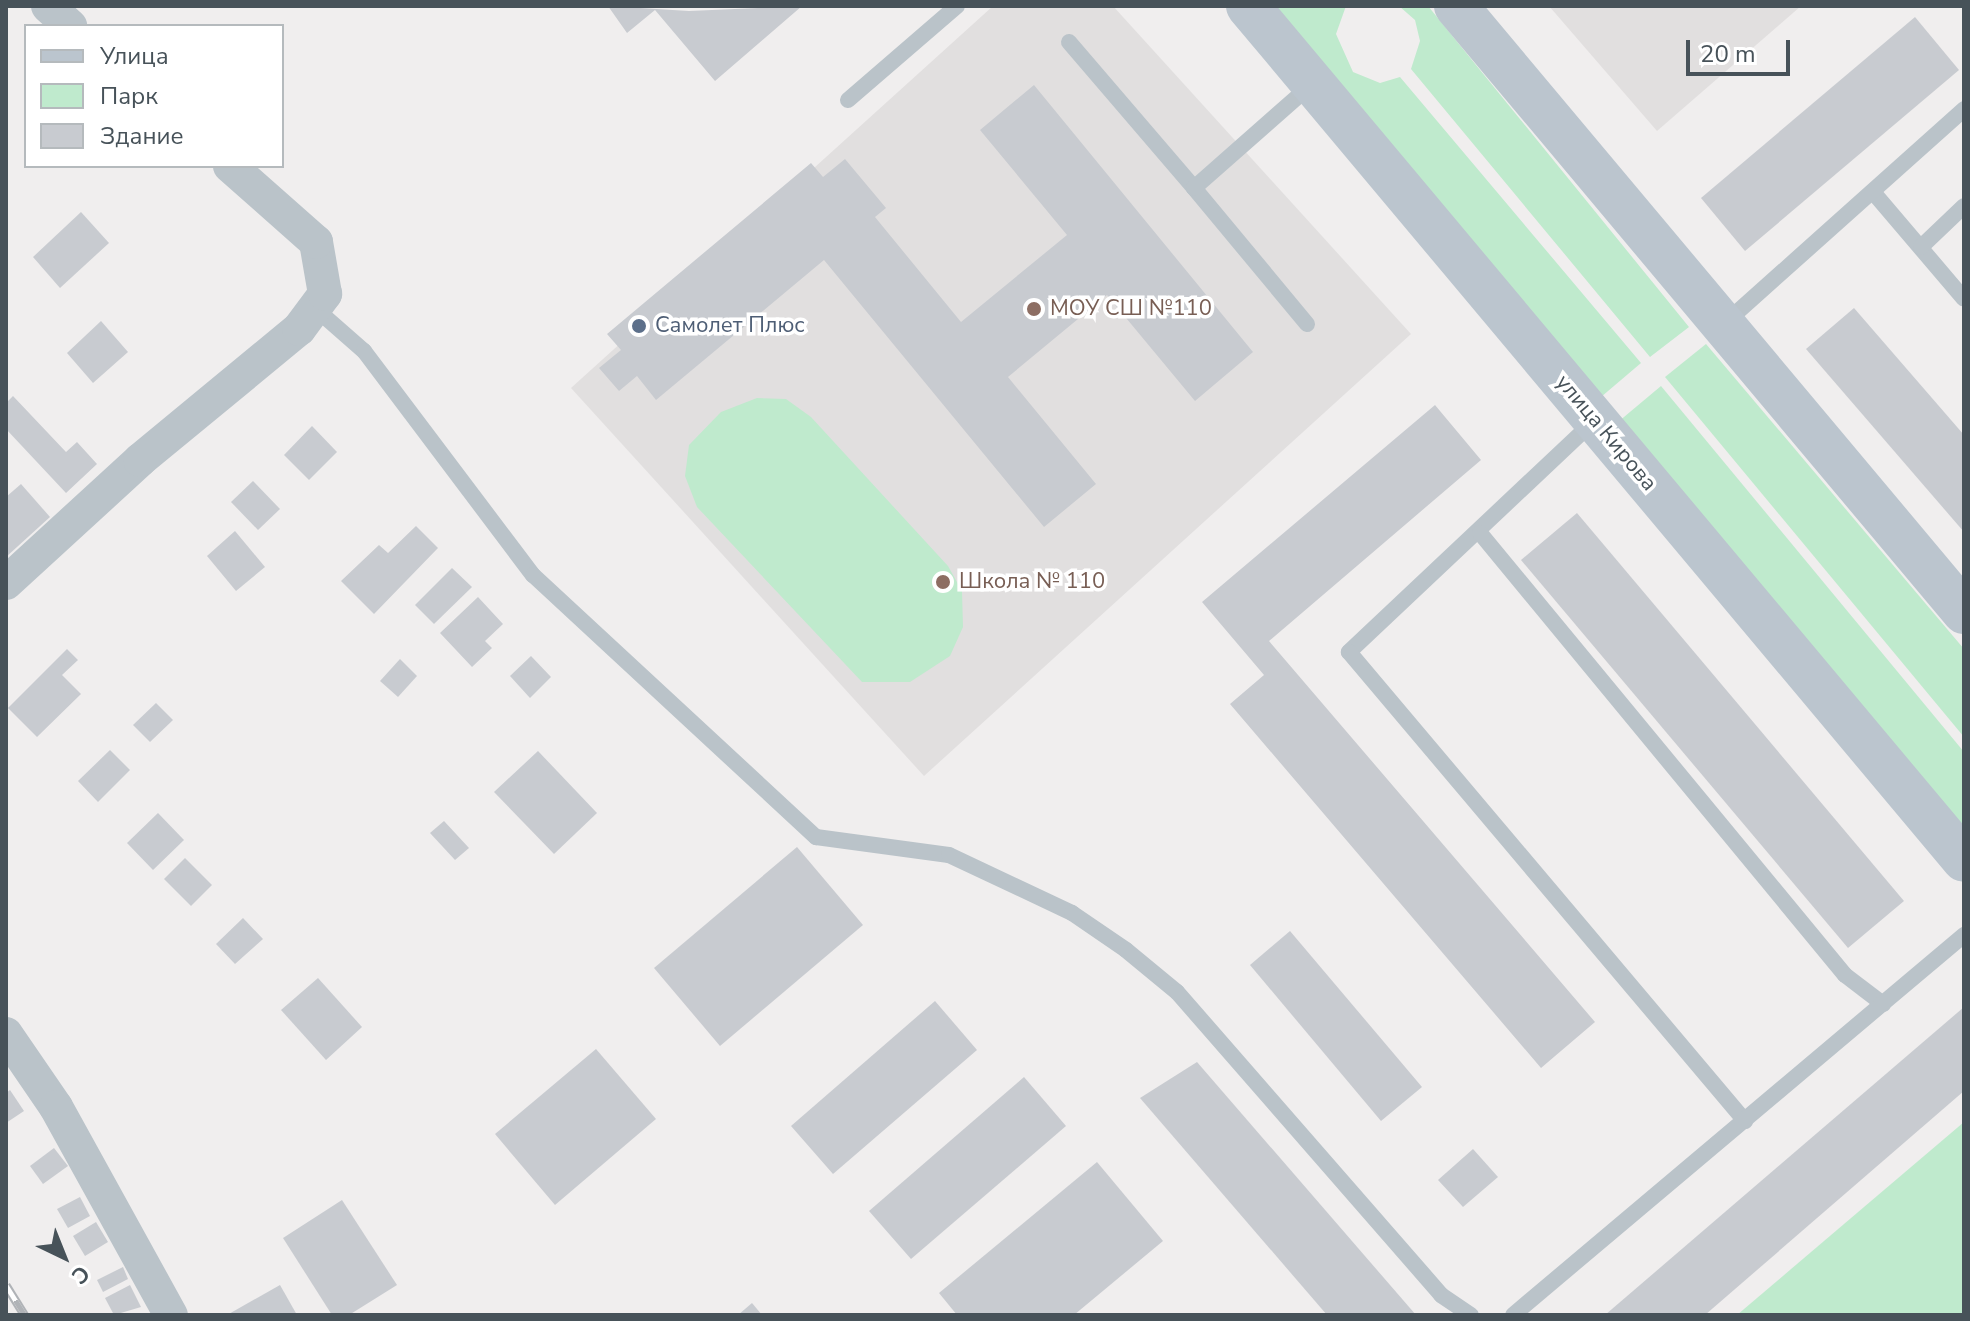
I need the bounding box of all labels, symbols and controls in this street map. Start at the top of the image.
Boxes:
legend [24,24,284,168]
scale bar [1690,24,1794,74]
text: 20 m [1700,38,1756,70]
text: Улица [100,40,169,72]
text: Парк [100,80,158,112]
text: Здание [100,120,184,152]
place label: МОУ СШ №110 [1050,296,1212,322]
marker: МОУ СШ №110 [1025,300,1043,318]
place label: Самолет Плюс [655,313,805,339]
marker: Самолет Плюс [630,317,648,335]
street label: улица Кирова [1550,370,1662,496]
place label: Школа № 110 [959,569,1105,595]
marker: Школа № 110 [934,573,952,591]
north arrow [24,1217,104,1297]
text: С [65,1258,96,1291]

